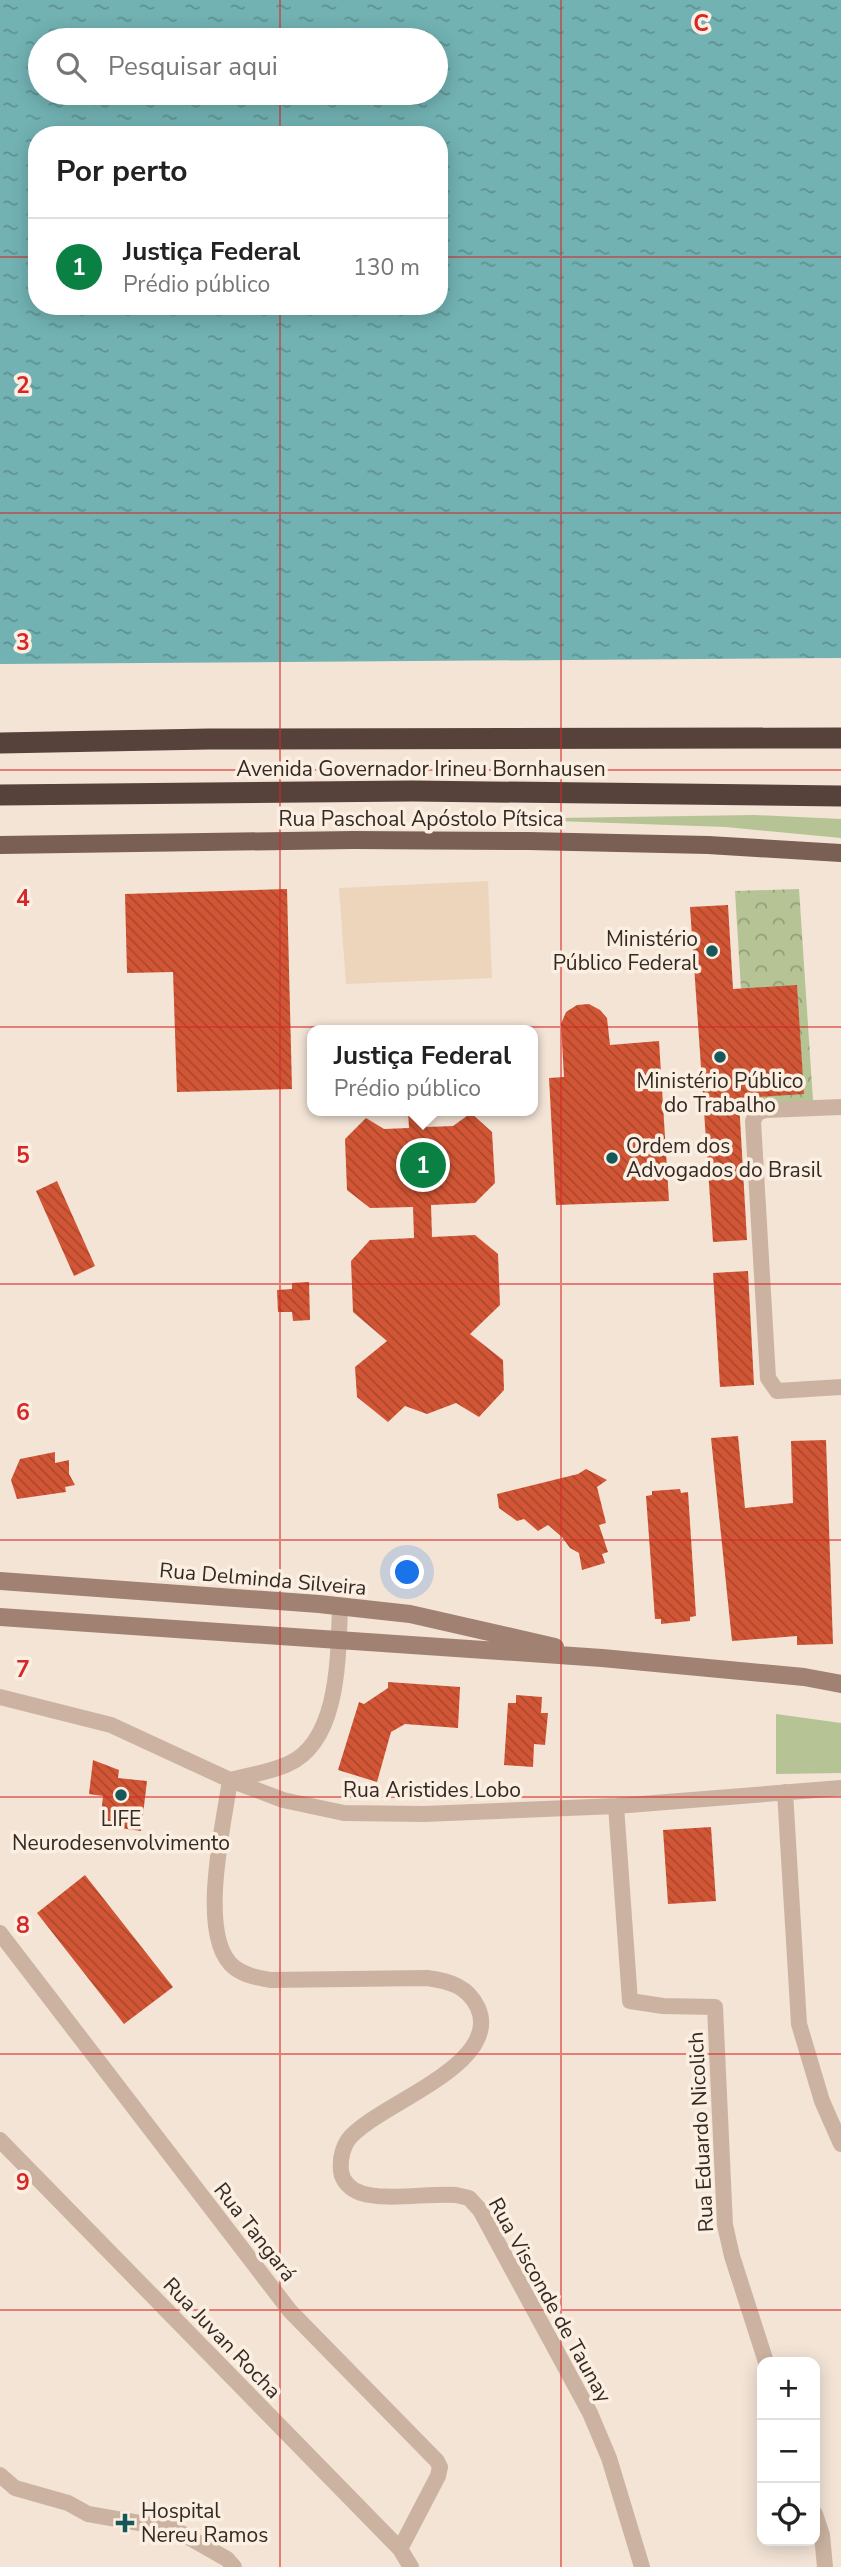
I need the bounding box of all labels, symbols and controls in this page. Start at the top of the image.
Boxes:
text: C [693,8,709,39]
search box [28,28,448,105]
icon: search [52,48,90,86]
text: Pesquisar aqui [108,49,278,84]
text: Por perto [56,151,187,192]
text: Justiça Federal [123,234,300,269]
text: 1 [72,252,86,283]
text: 130 m [353,252,420,283]
text: Prédio público [123,269,270,300]
text: 2 [16,370,30,401]
text: 3 [16,627,30,658]
street label: Avenida Governador Irineu Bornhausen [236,755,606,783]
street label: Rua Paschoal Apóstolo Pítsica [278,805,564,833]
text: 4 [16,883,30,914]
place label: Ministério Público Federal [553,925,699,977]
marker: Ministério Público Federal [704,943,720,959]
popup [307,1025,538,1116]
text: Justiça Federal [334,1038,511,1073]
marker: Ministério Público do Trabalho [712,1049,728,1065]
place label: Ministério Público do Trabalho [637,1067,803,1119]
text: Prédio público [334,1073,481,1104]
place label: Ordem dos Advogados do Brasil [626,1132,823,1184]
pin: 1 [400,1139,446,1191]
text: 5 [16,1140,30,1171]
marker: Ordem dos Advogados do Brasil [604,1150,620,1166]
text: 6 [16,1397,30,1428]
your location [390,1555,424,1589]
street label: Rua Delminda Silveira [158,1556,368,1602]
text: 7 [16,1654,30,1685]
street label: Rua Aristides Lobo [343,1776,521,1804]
marker: LIFE Neurodesenvolvimento [113,1787,129,1803]
place label: LIFE Neurodesenvolvimento [12,1805,230,1857]
text: 8 [16,1910,30,1941]
street label: Rua Eduardo Nicolich [682,2031,720,2233]
text: 9 [16,2167,30,2198]
street label: Rua Tangará [208,2177,302,2287]
street label: Rua Visconde de Taunay [482,2193,618,2408]
street label: Rua Juvan Rocha [157,2271,287,2405]
map controls [757,2357,820,2546]
button: + [757,2357,820,2420]
button: − [757,2420,820,2483]
button: locate [757,2483,820,2546]
place label: Hospital Nereu Ramos [141,2497,268,2549]
marker: Hospital Nereu Ramos [115,2513,135,2533]

